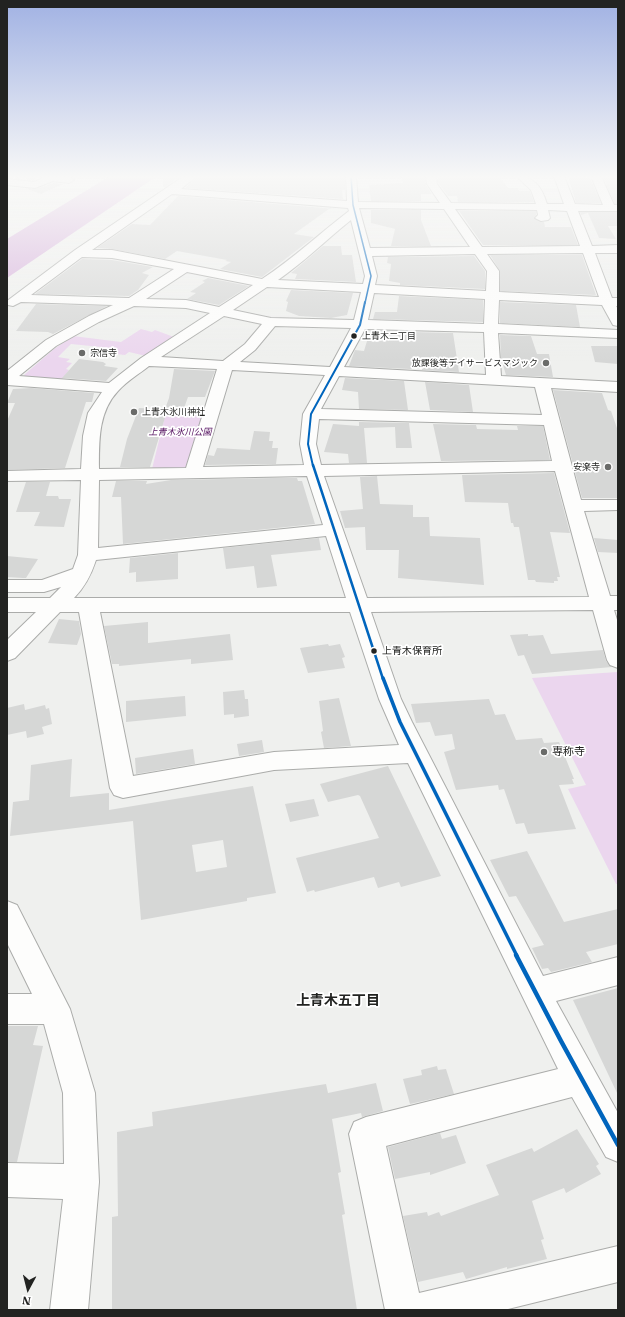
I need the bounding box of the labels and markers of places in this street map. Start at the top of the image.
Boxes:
marker: 上青木二丁目 [349,331,359,341]
place label: 上青木二丁目 [362,331,416,341]
marker: 宗信寺 [77,348,87,358]
place label: 宗信寺 [90,348,117,358]
place label: 放課後等デイサービスマジック [412,358,538,368]
marker: 放課後等デイサービスマジック [541,358,551,368]
marker: 上青木氷川神社 [129,407,139,417]
place label: 上青木氷川神社 [142,407,205,417]
place label: 安楽寺 [573,462,600,472]
marker: 安楽寺 [603,462,613,472]
place label: 上青木保育所 [382,645,442,657]
marker: 上青木保育所 [369,646,379,656]
place label: 専称寺 [552,745,585,759]
marker: 専称寺 [539,747,549,757]

